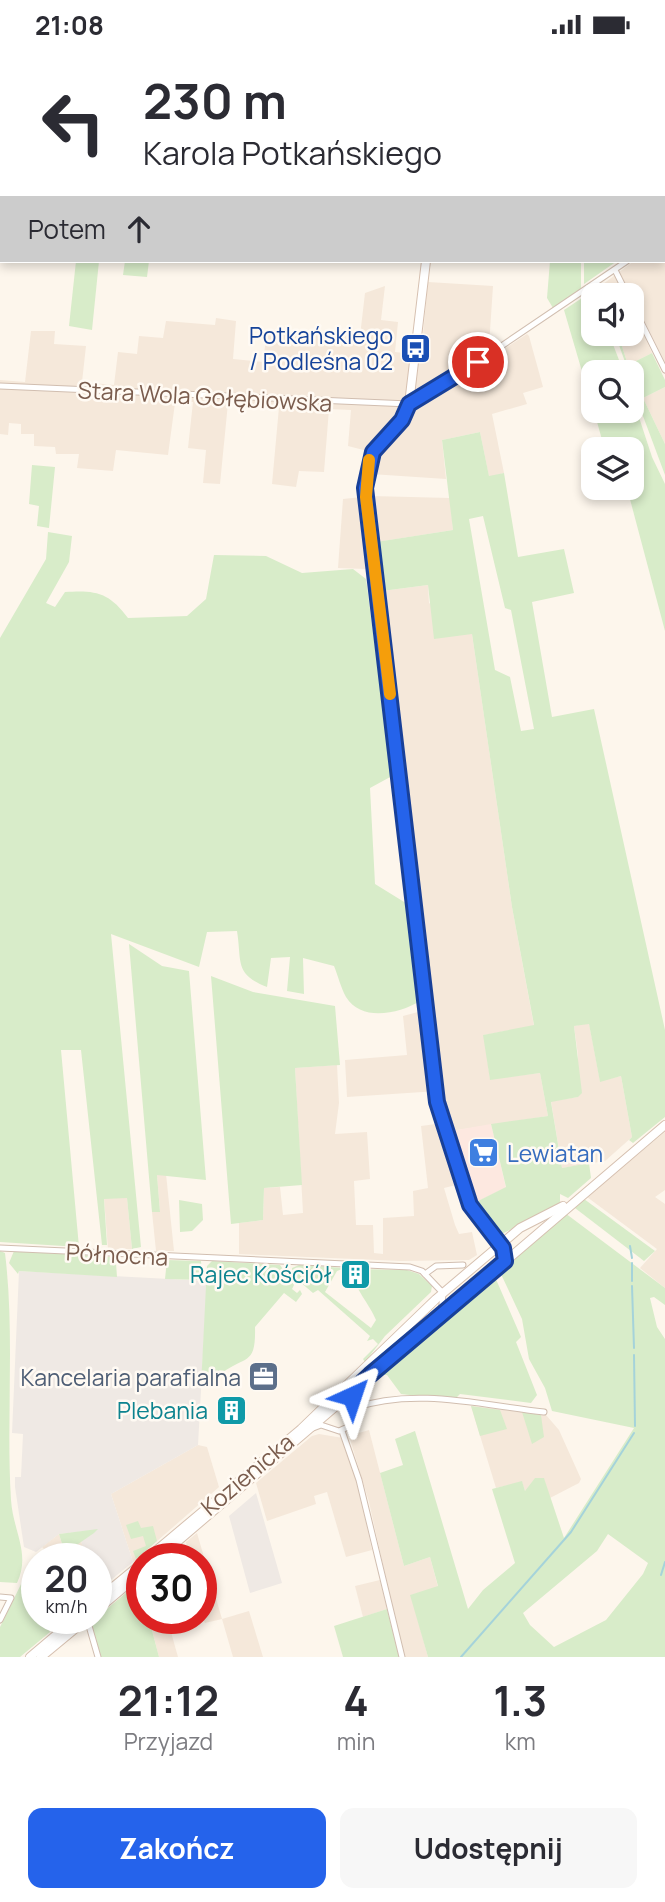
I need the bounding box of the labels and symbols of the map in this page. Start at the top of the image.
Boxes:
place label: Potkańskiego / Podleśna 02 [249,319,393,377]
bus stop icon: Potkańskiego / Podleśna 02 [399,331,433,365]
pin [448,332,508,392]
street label: Stara Wola Gołębiowska [77,373,333,419]
supermarket icon: Lewiatan [467,1136,501,1170]
place label: Lewiatan [507,1137,603,1169]
street label: Północna [65,1235,169,1273]
building icon: Rajec Kościół [338,1257,372,1291]
place label: Rajec Kościół [190,1258,332,1290]
position arrow [315,1359,389,1433]
office icon: Kancelaria parafialna [247,1360,281,1394]
place label: Kancelaria parafialna [21,1361,241,1393]
building icon: Plebania [214,1393,248,1427]
place label: Plebania [117,1394,208,1426]
street label: Kozienicka [194,1426,300,1522]
speed limit sign: 30 [126,1543,217,1634]

